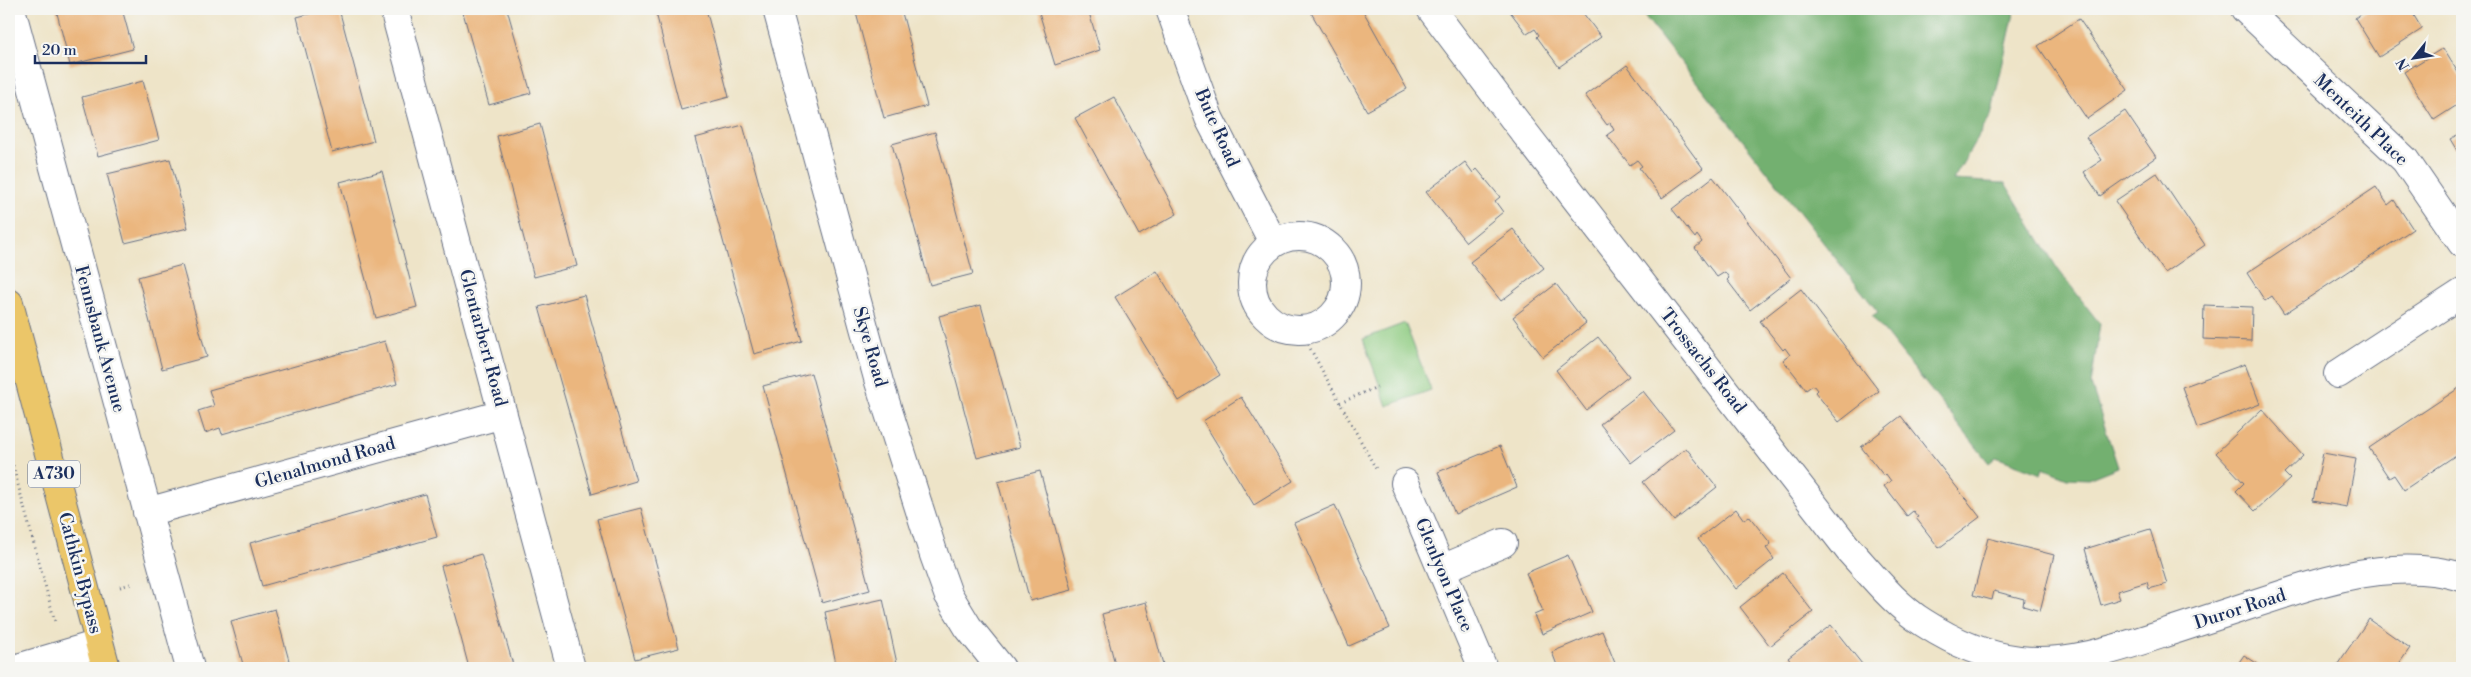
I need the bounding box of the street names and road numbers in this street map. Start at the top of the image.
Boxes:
street label: Menteith Place [2309,69,2413,171]
street label: Bute Road [1189,84,1245,172]
street label: Fennsbank Avenue [69,263,131,415]
street label: Glentarbert Road [454,267,513,410]
street label: Skye Road [848,304,893,391]
street label: Trossachs Road [1655,304,1752,419]
street label: Glenalmond Road [252,432,399,494]
road number: A730 [28,460,80,488]
street label: Cathkin Bypass [53,510,107,636]
street label: Glenlyon Place [1410,514,1478,636]
street label: Duror Road [2191,583,2290,635]

